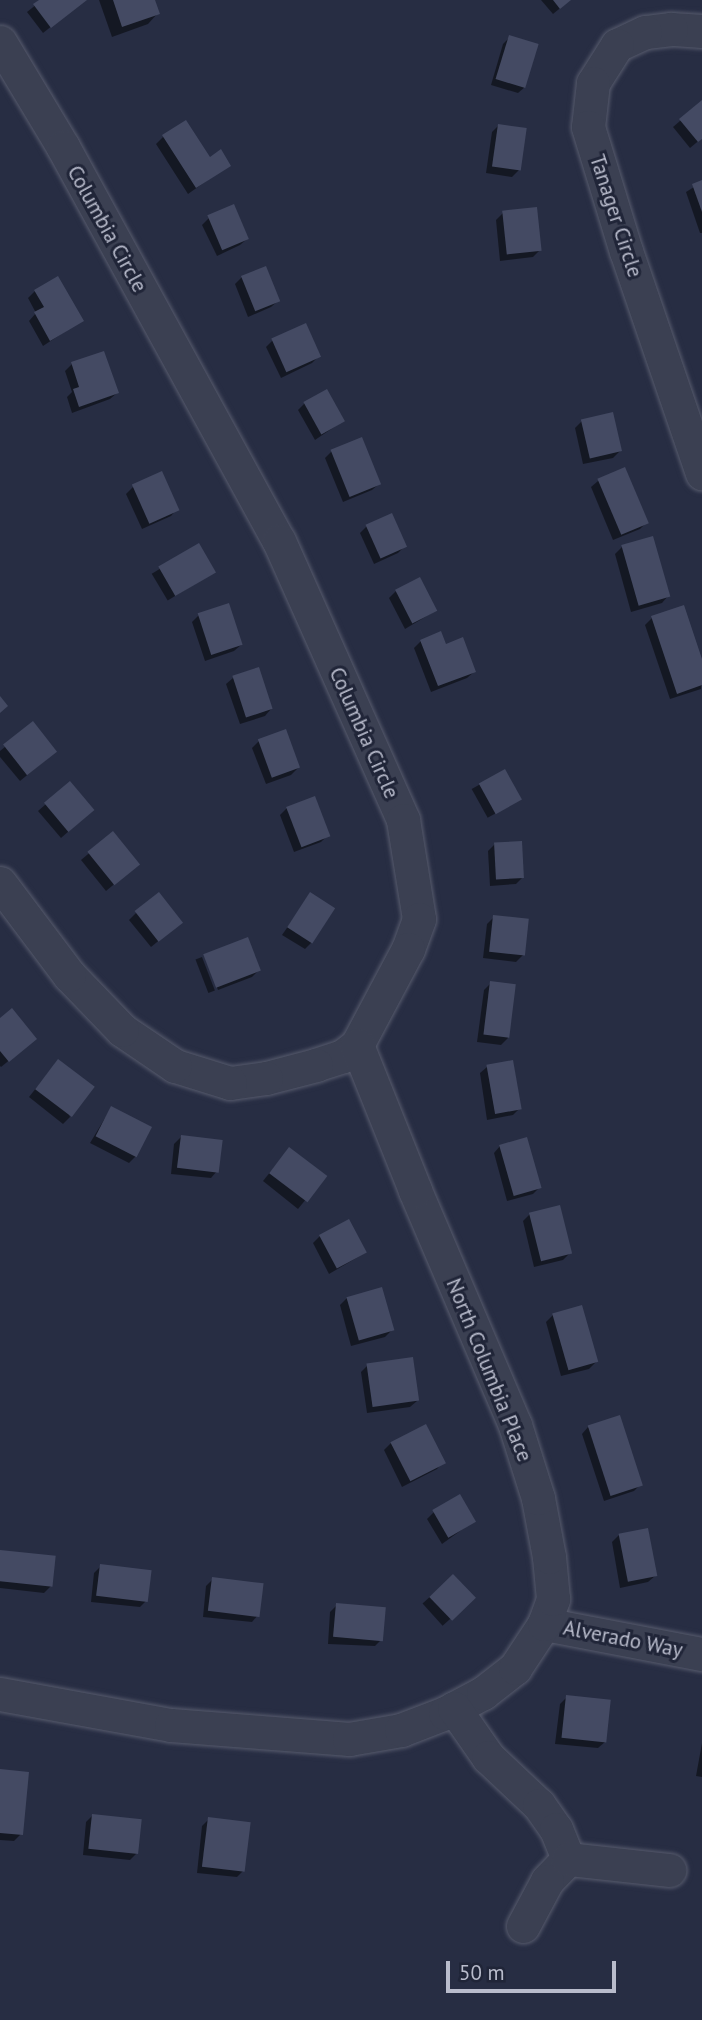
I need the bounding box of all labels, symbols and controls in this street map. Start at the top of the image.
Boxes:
street label: Tanager Circle [584,151,648,281]
street label: Columbia Circle [62,161,152,297]
street label: Columbia Circle [324,663,404,803]
street label: North Columbia Place [441,1275,537,1465]
street label: Alverado Way [561,1615,685,1663]
scale bar [450,1946,620,1990]
text: 50 m [459,1959,505,1986]

